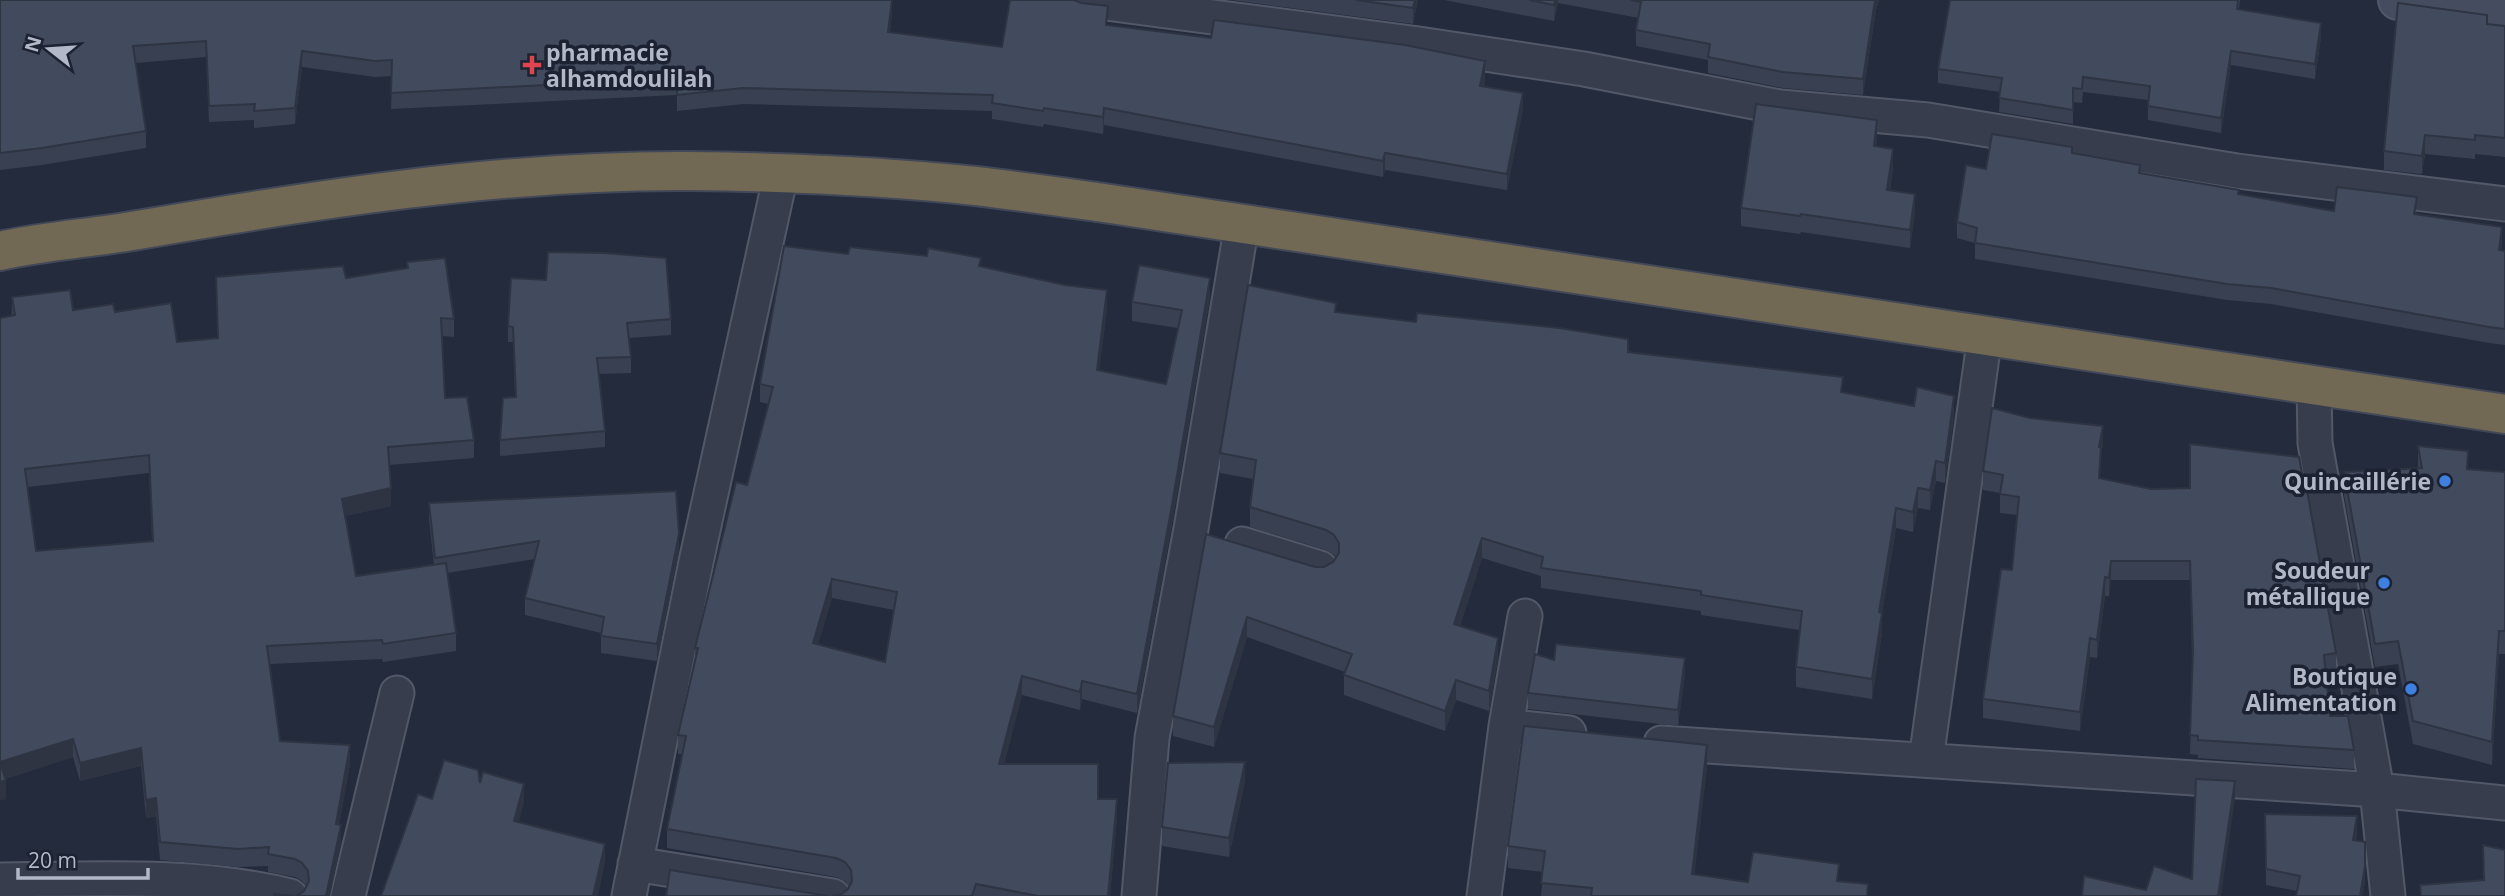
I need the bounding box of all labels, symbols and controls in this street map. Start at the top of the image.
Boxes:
north arrow [14,14,84,84]
text: N [18,33,47,55]
place label: pharmacie alhamdoulilah [546,36,712,94]
marker: pharmacie alhamdoulilah [524,57,540,73]
place label: Quincaillérie [2284,465,2431,497]
marker: Quincaillérie [2437,473,2453,489]
place label: Soudeur métallique [2246,554,2370,612]
marker: Soudeur métallique [2376,575,2392,591]
place label: Boutique Alimentation [2246,660,2397,718]
marker: Boutique Alimentation [2403,681,2419,697]
scale bar [18,836,147,880]
text: 20 m [28,846,77,874]

